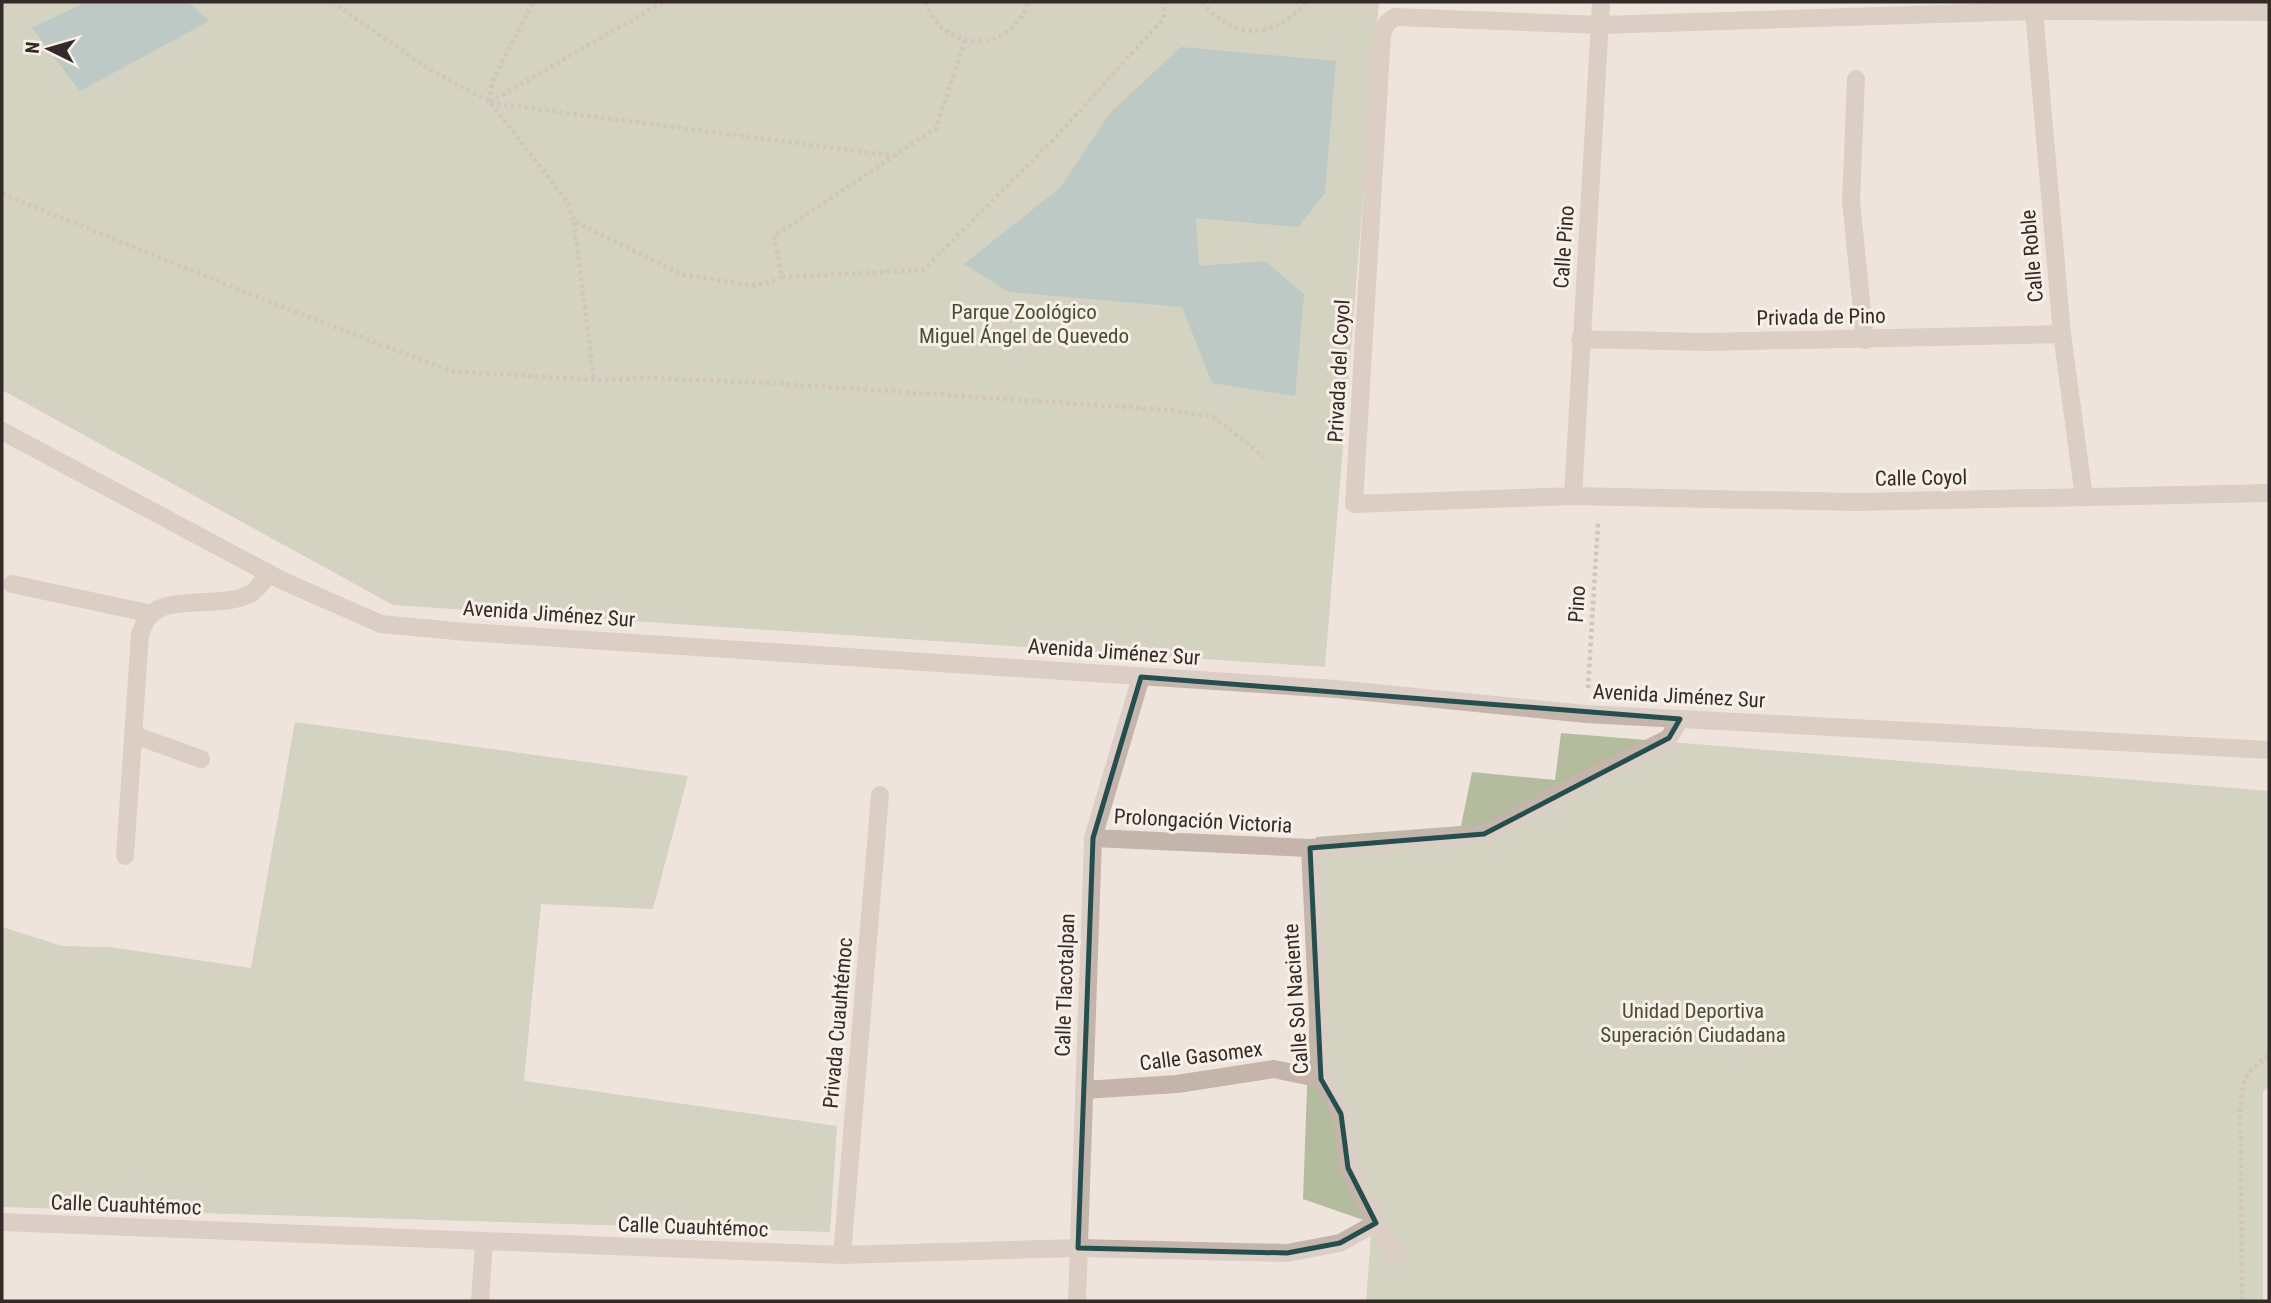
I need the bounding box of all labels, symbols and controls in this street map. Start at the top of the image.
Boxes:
north arrow [14,14,84,84]
text: N [21,41,45,54]
street label: Calle Pino [1549,205,1579,289]
street label: Calle Roble [2016,208,2048,303]
street label: Privada del Coyol [1323,299,1355,443]
park label: Parque Zoológico Miguel Ángel de Quevedo [919,300,1129,348]
street label: Privada de Pino [1756,304,1886,330]
street label: Calle Coyol [1875,465,1967,491]
street label: Pino [1564,585,1590,623]
street label: Avenida Jiménez Sur [462,596,636,632]
street label: Avenida Jiménez Sur [1027,634,1201,670]
street label: Avenida Jiménez Sur [1592,679,1766,713]
street label: Prolongación Victoria [1113,804,1293,838]
street label: Calle Tlacotalpan [1051,913,1079,1057]
street label: Calle Sol Naciente [1279,923,1313,1075]
street label: Privada Cuauhtémoc [819,936,857,1110]
park label: Unidad Deportiva Superación Ciudadana [1600,999,1786,1047]
street label: Calle Gasomex [1138,1037,1264,1075]
street label: Calle Cuauhtémoc [50,1190,202,1220]
street label: Calle Cuauhtémoc [617,1212,769,1242]

